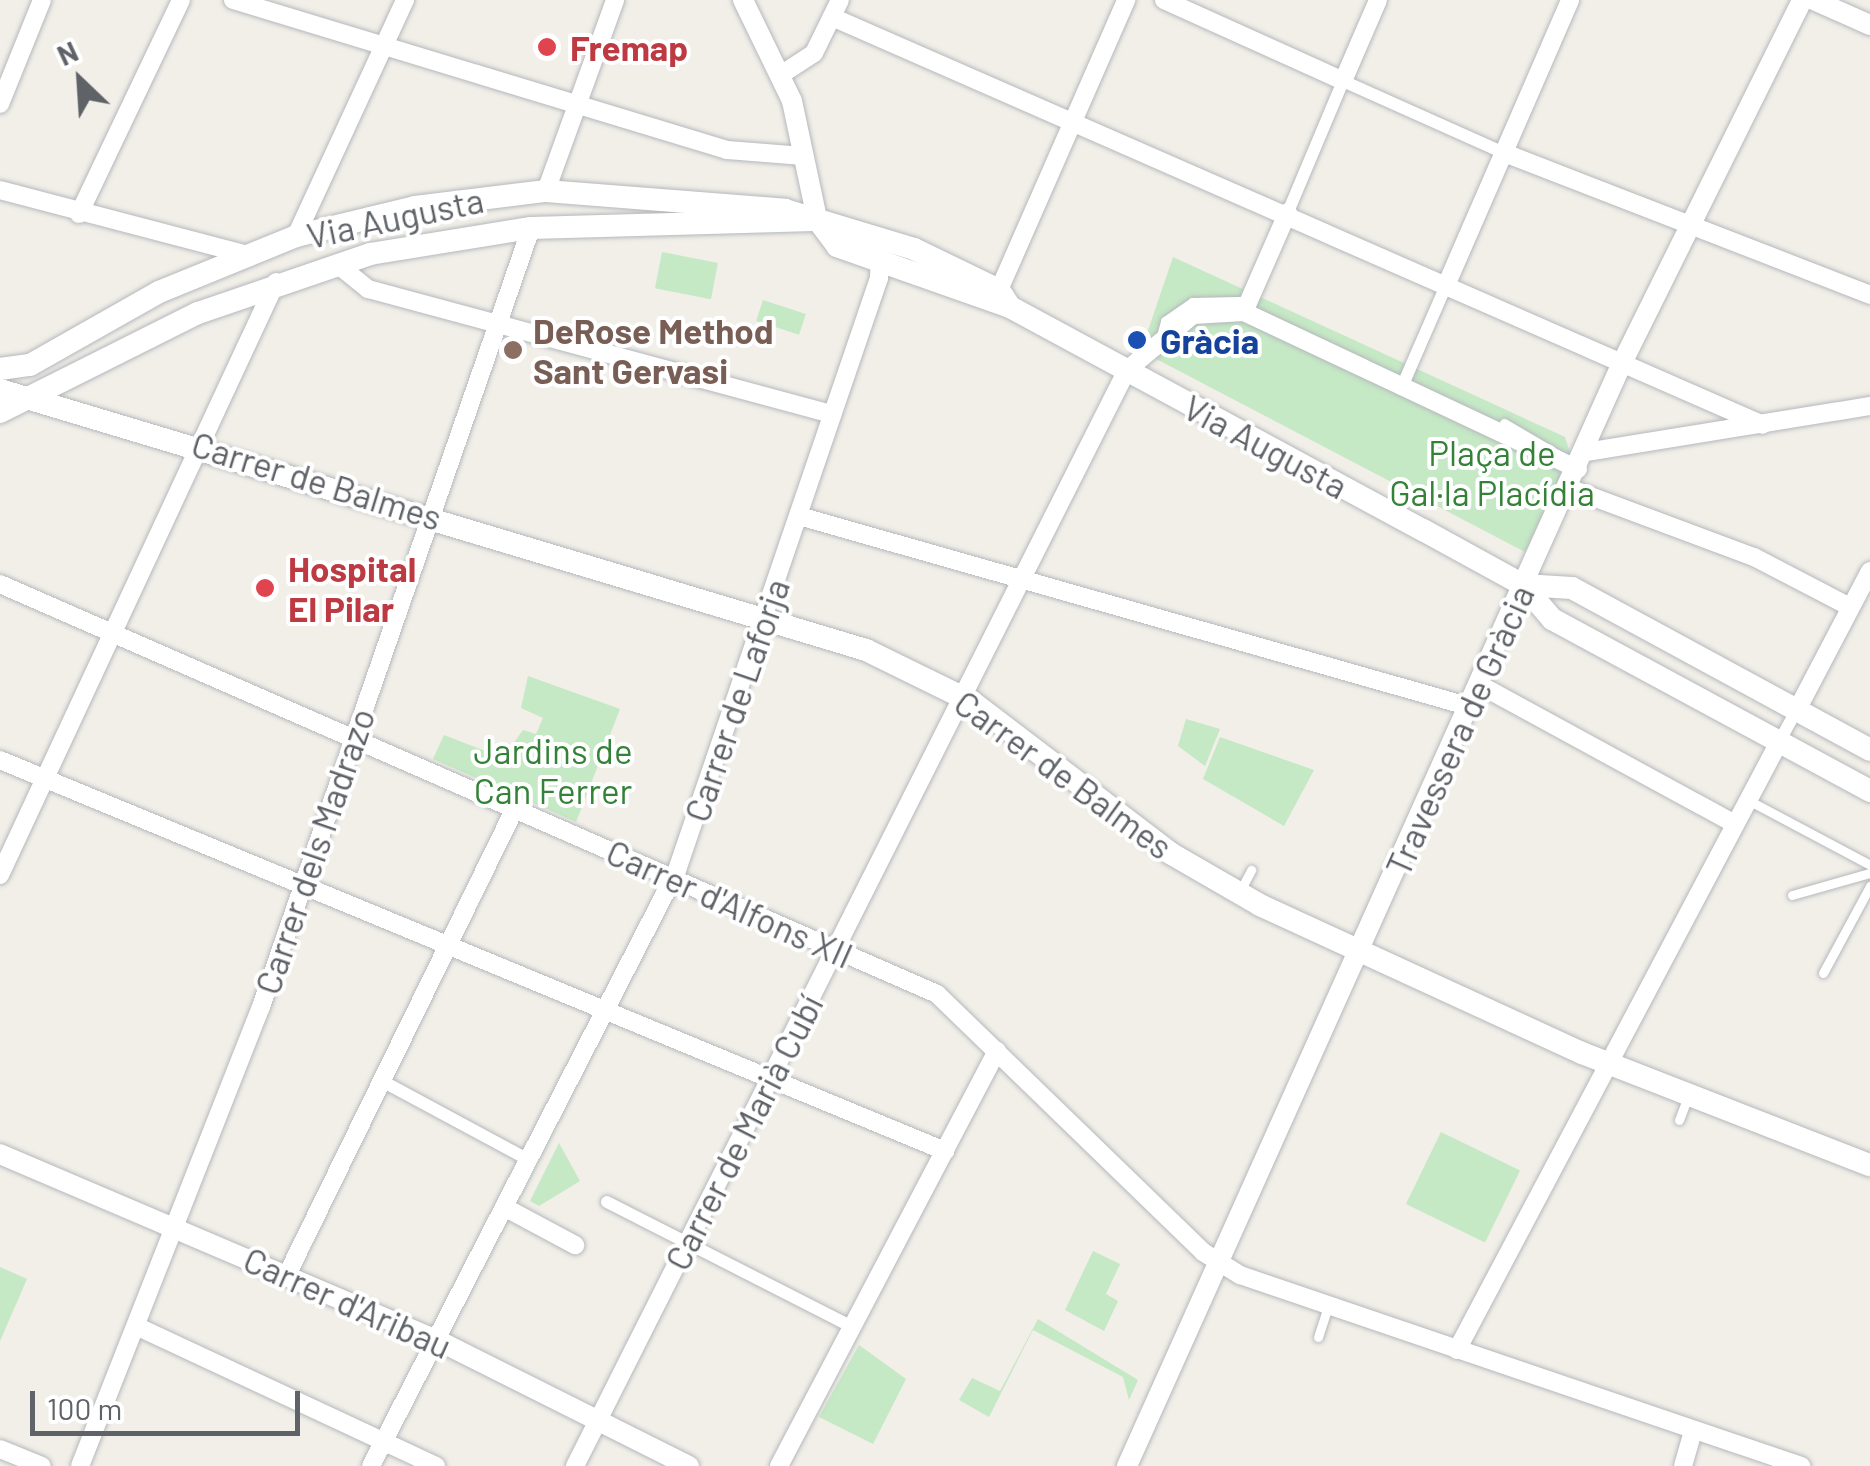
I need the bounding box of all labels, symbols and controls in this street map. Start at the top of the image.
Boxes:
place label: Fremap [570,26,688,68]
north arrow [30,30,130,130]
text: N [52,33,83,72]
marker: Fremap [534,34,560,60]
street label: Via Augusta [303,178,487,256]
place label: DeRose Method Sant Gervasi [533,309,774,391]
place label: Gràcia [1160,319,1259,361]
marker: Gràcia [1124,327,1150,353]
marker: DeRose Method Sant Gervasi [502,339,524,361]
street label: Via Augusta [1177,385,1355,507]
street label: Carrer de Balmes [187,422,447,538]
park label: Plaça de Gal·la Placídia [1389,431,1595,513]
place label: Hospital El Pilar [288,547,416,629]
street label: Carrer de Laforja [675,573,797,827]
marker: Hospital El Pilar [252,575,278,601]
street label: Travessera de Gràcia [1376,578,1542,882]
street label: Carrer de Balmes [947,681,1181,867]
street label: Carrer dels Madrazo [245,703,383,999]
park label: Jardins de Can Ferrer [473,729,633,811]
street label: Carrer d'Alfons XII [600,830,860,976]
street label: Carrer de Marià Cubí [655,987,831,1277]
street label: Carrer d'Aribau [238,1237,458,1367]
scale bar [35,1371,305,1433]
text: 100 m [47,1390,122,1426]

